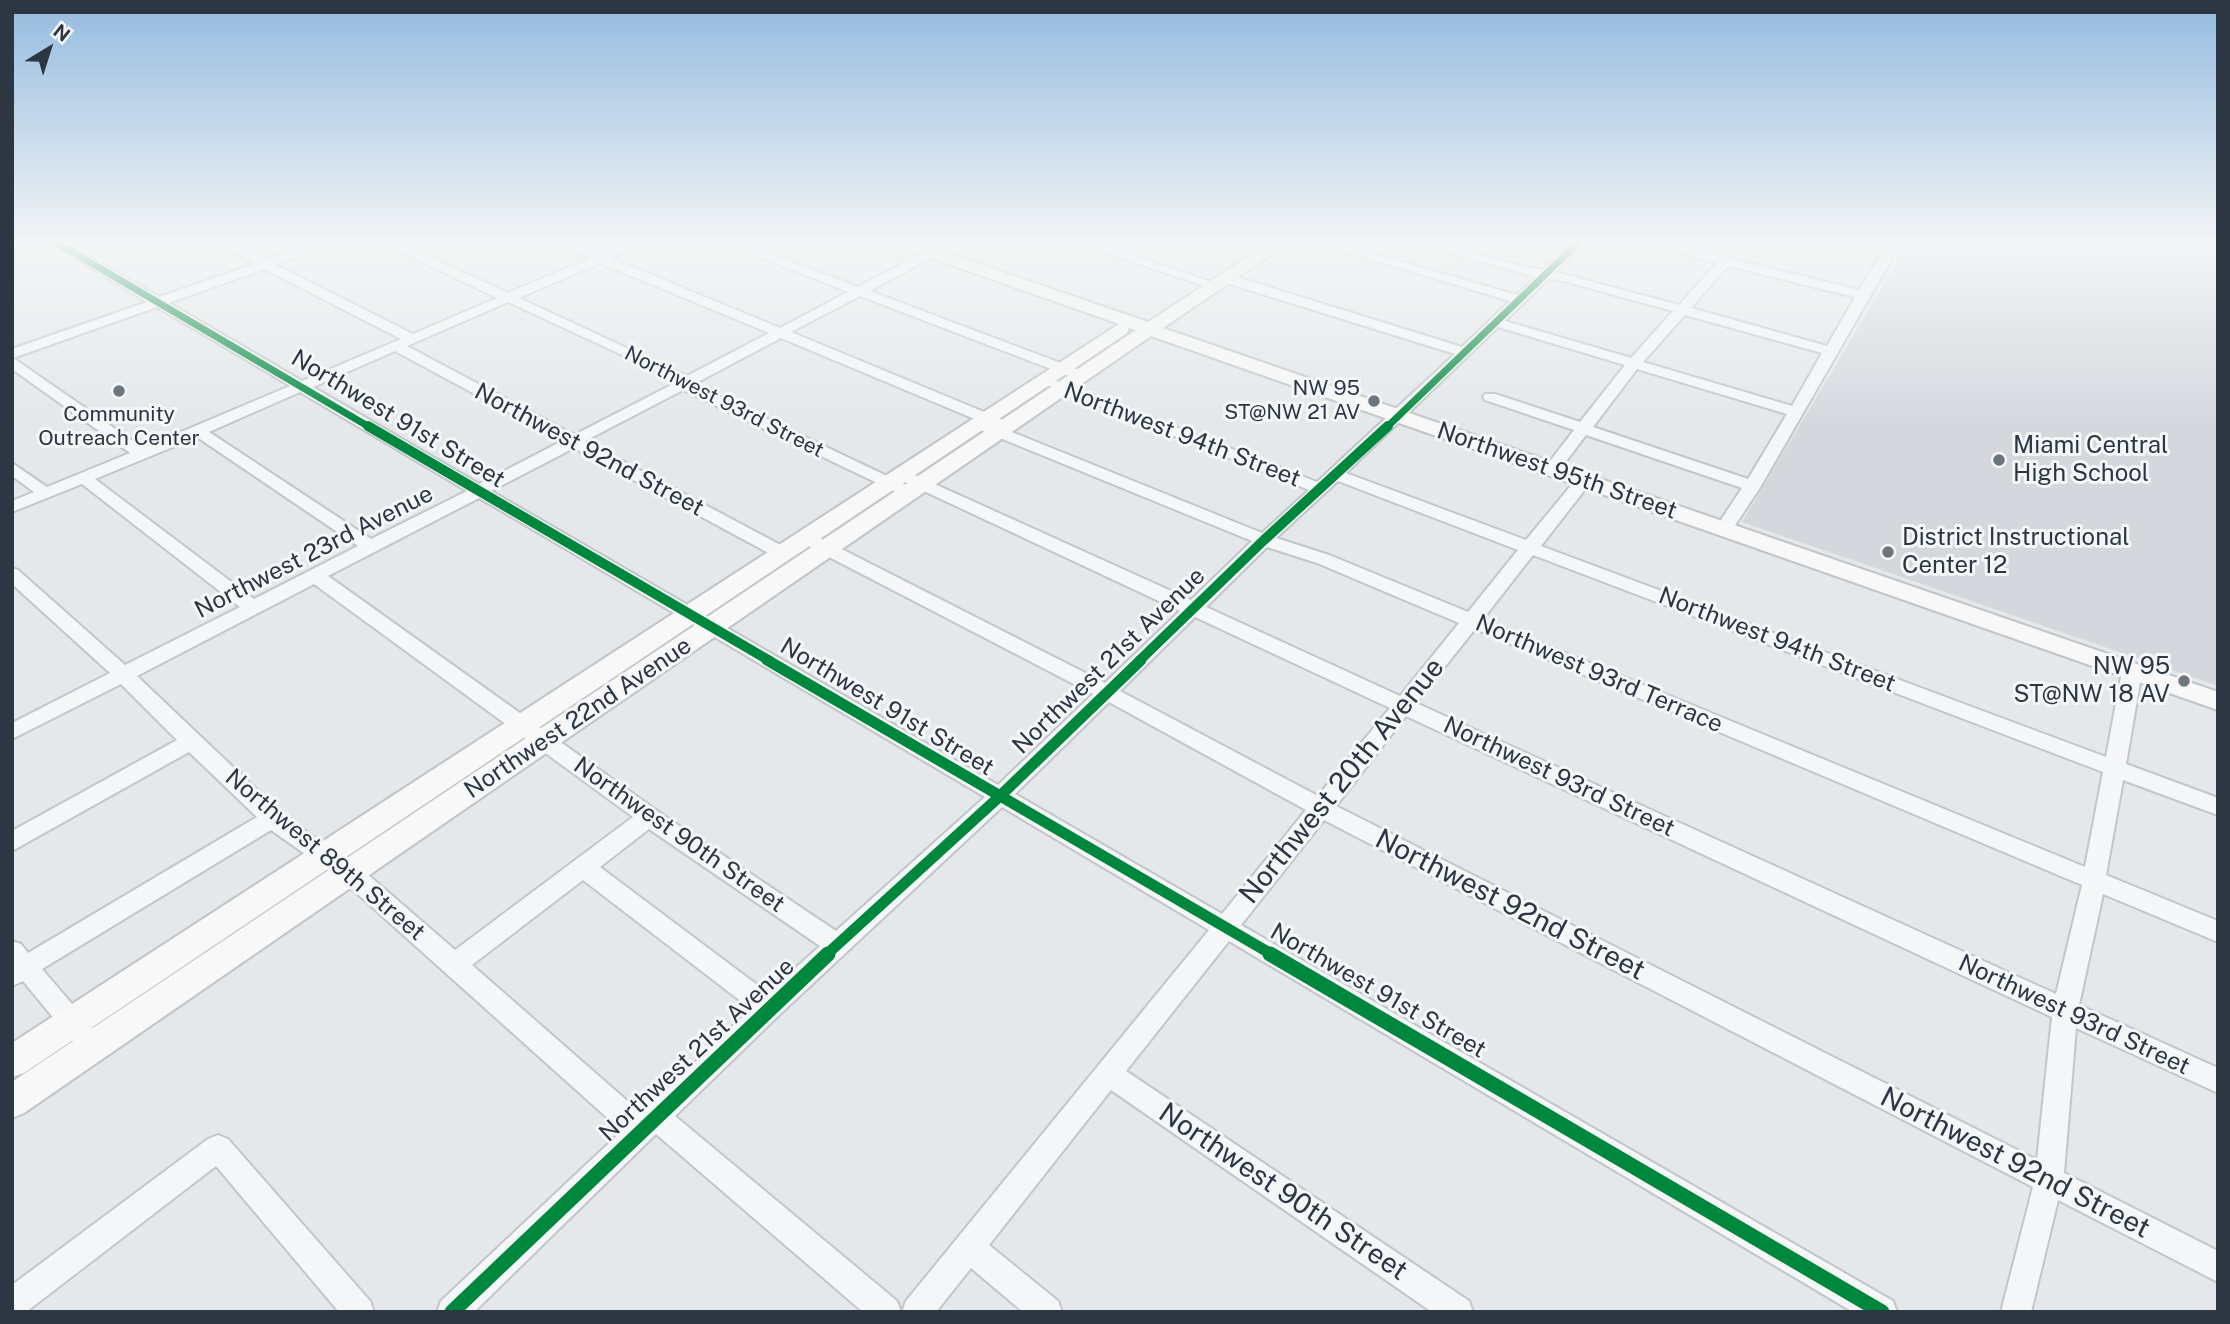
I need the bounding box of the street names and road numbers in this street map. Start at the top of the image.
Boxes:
street label: Northwest 93rd Street [620,341,828,463]
street label: Northwest 91st Street [286,344,510,494]
street label: Northwest 94th Street [1059,376,1305,494]
street label: Northwest 92nd Street [469,377,709,523]
street label: Northwest 95th Street [1433,416,1681,526]
street label: Northwest 23rd Avenue [190,479,438,625]
street label: Northwest 21st Avenue [1007,562,1211,760]
street label: Northwest 94th Street [1654,581,1900,699]
street label: Northwest 93rd Terrace [1471,609,1727,739]
street label: Northwest 22nd Avenue [459,631,697,805]
street label: Northwest 91st Street [775,632,999,782]
street label: Northwest 20th Avenue [1232,651,1452,911]
street label: Northwest 93rd Street [1439,711,1679,843]
street label: Northwest 90th Street [568,751,790,919]
street label: Northwest 89th Street [219,763,431,947]
street label: Northwest 92nd Street [1369,822,1651,988]
street label: Northwest 91st Street [1265,917,1491,1065]
street label: Northwest 93rd Street [1954,949,2194,1081]
street label: Northwest 21st Avenue [594,952,800,1148]
street label: Northwest 92nd Street [1874,1080,2156,1246]
street label: Northwest 90th Street [1152,1096,1414,1288]

